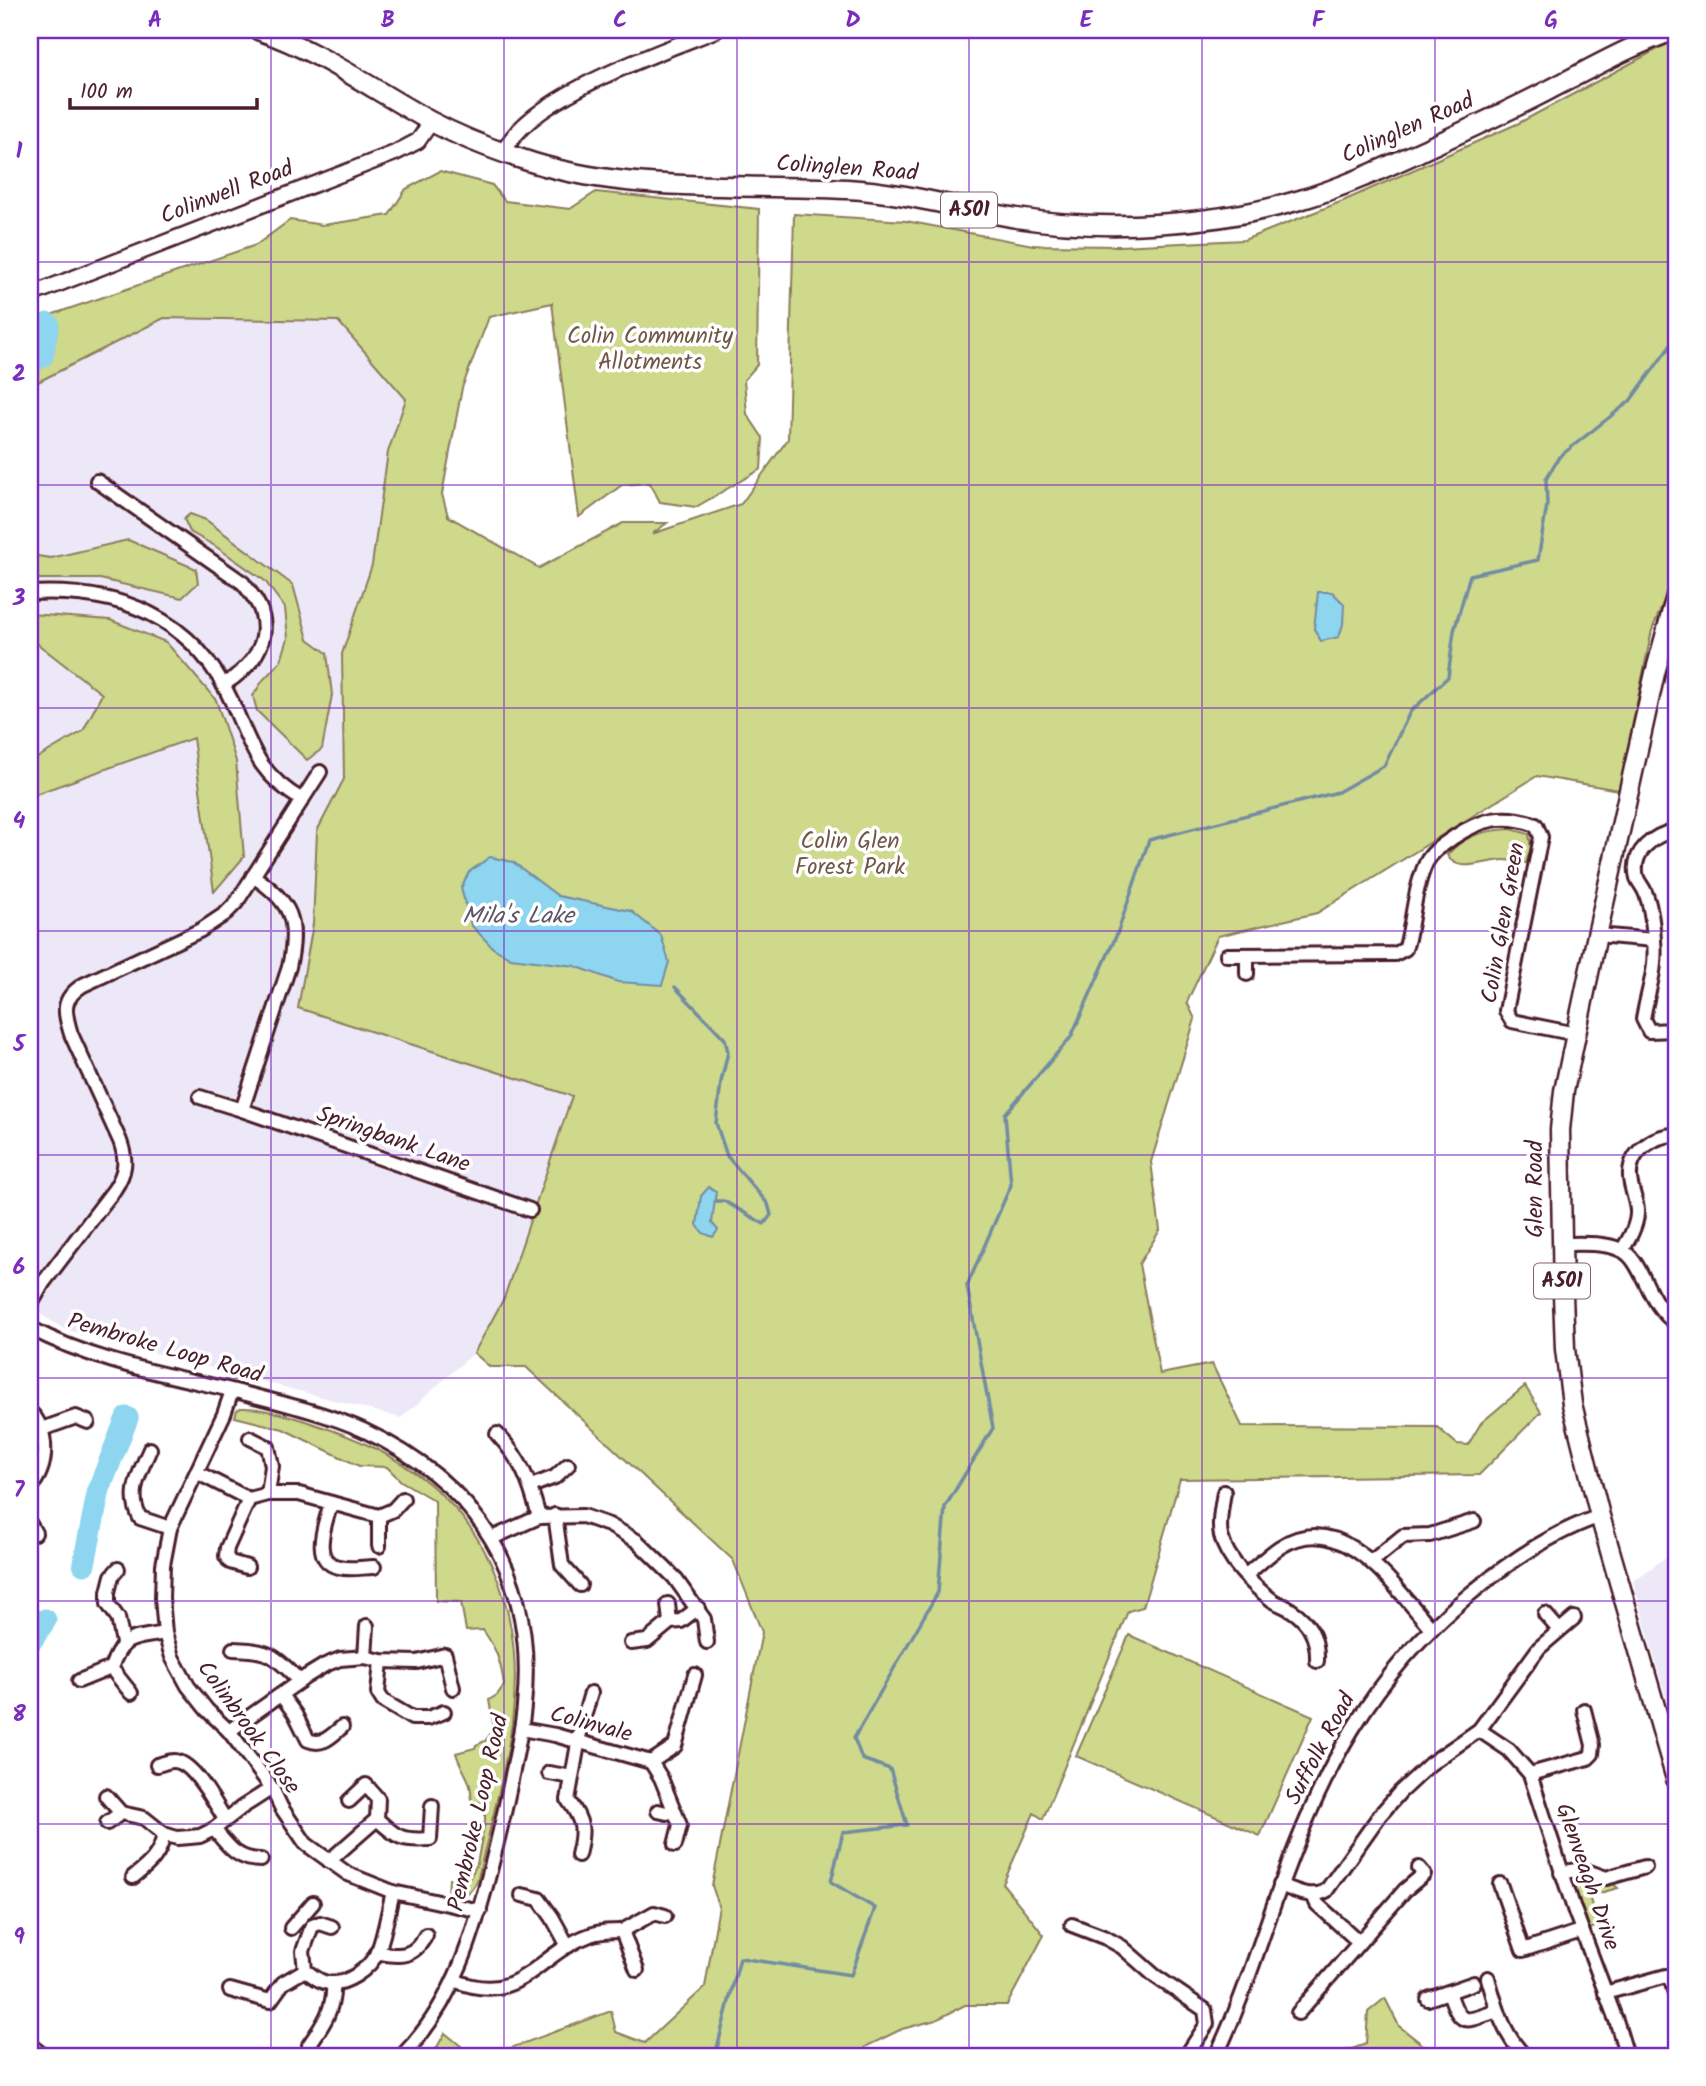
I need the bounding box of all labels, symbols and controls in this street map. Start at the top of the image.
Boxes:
text: A [148,3,162,39]
text: B [381,3,395,39]
text: C [613,3,627,39]
text: D [845,3,861,39]
text: E [1080,3,1094,39]
text: F [1312,3,1326,39]
text: G [1544,3,1558,39]
scale bar [70,66,257,110]
text: 100 m [80,76,133,109]
street label: Colinglen Road [1336,83,1481,174]
text: 1 [16,134,23,170]
street label: Colinglen Road [775,146,920,192]
street label: Colinwell Road [155,151,299,235]
road number: A501 [941,192,997,228]
park label: Colin Community Allotments [567,319,733,381]
text: 2 [12,357,26,393]
text: 3 [12,581,26,617]
text: 4 [13,804,26,840]
park label: Colin Glen Forest Park [795,824,905,886]
street label: Colin Glen Green [1472,840,1536,1006]
water label: Mila's Lake [462,897,576,936]
text: 5 [12,1027,27,1063]
street label: Springbank Lane [311,1097,475,1183]
street label: Glen Road [1518,1140,1554,1238]
text: 6 [13,1250,25,1286]
road number: A501 [1534,1264,1590,1298]
street label: Pembroke Loop Road [63,1304,267,1394]
text: 7 [14,1473,26,1509]
street label: Colinbrook Close [187,1653,309,1803]
street label: Suffolk Road [1276,1686,1366,1812]
text: 8 [12,1697,26,1733]
street label: Colinvale [546,1697,636,1753]
street label: Pembroke Loop Road [439,1710,519,1915]
street label: Glenveagh Drive [1545,1799,1629,1955]
text: 9 [13,1920,25,1956]

